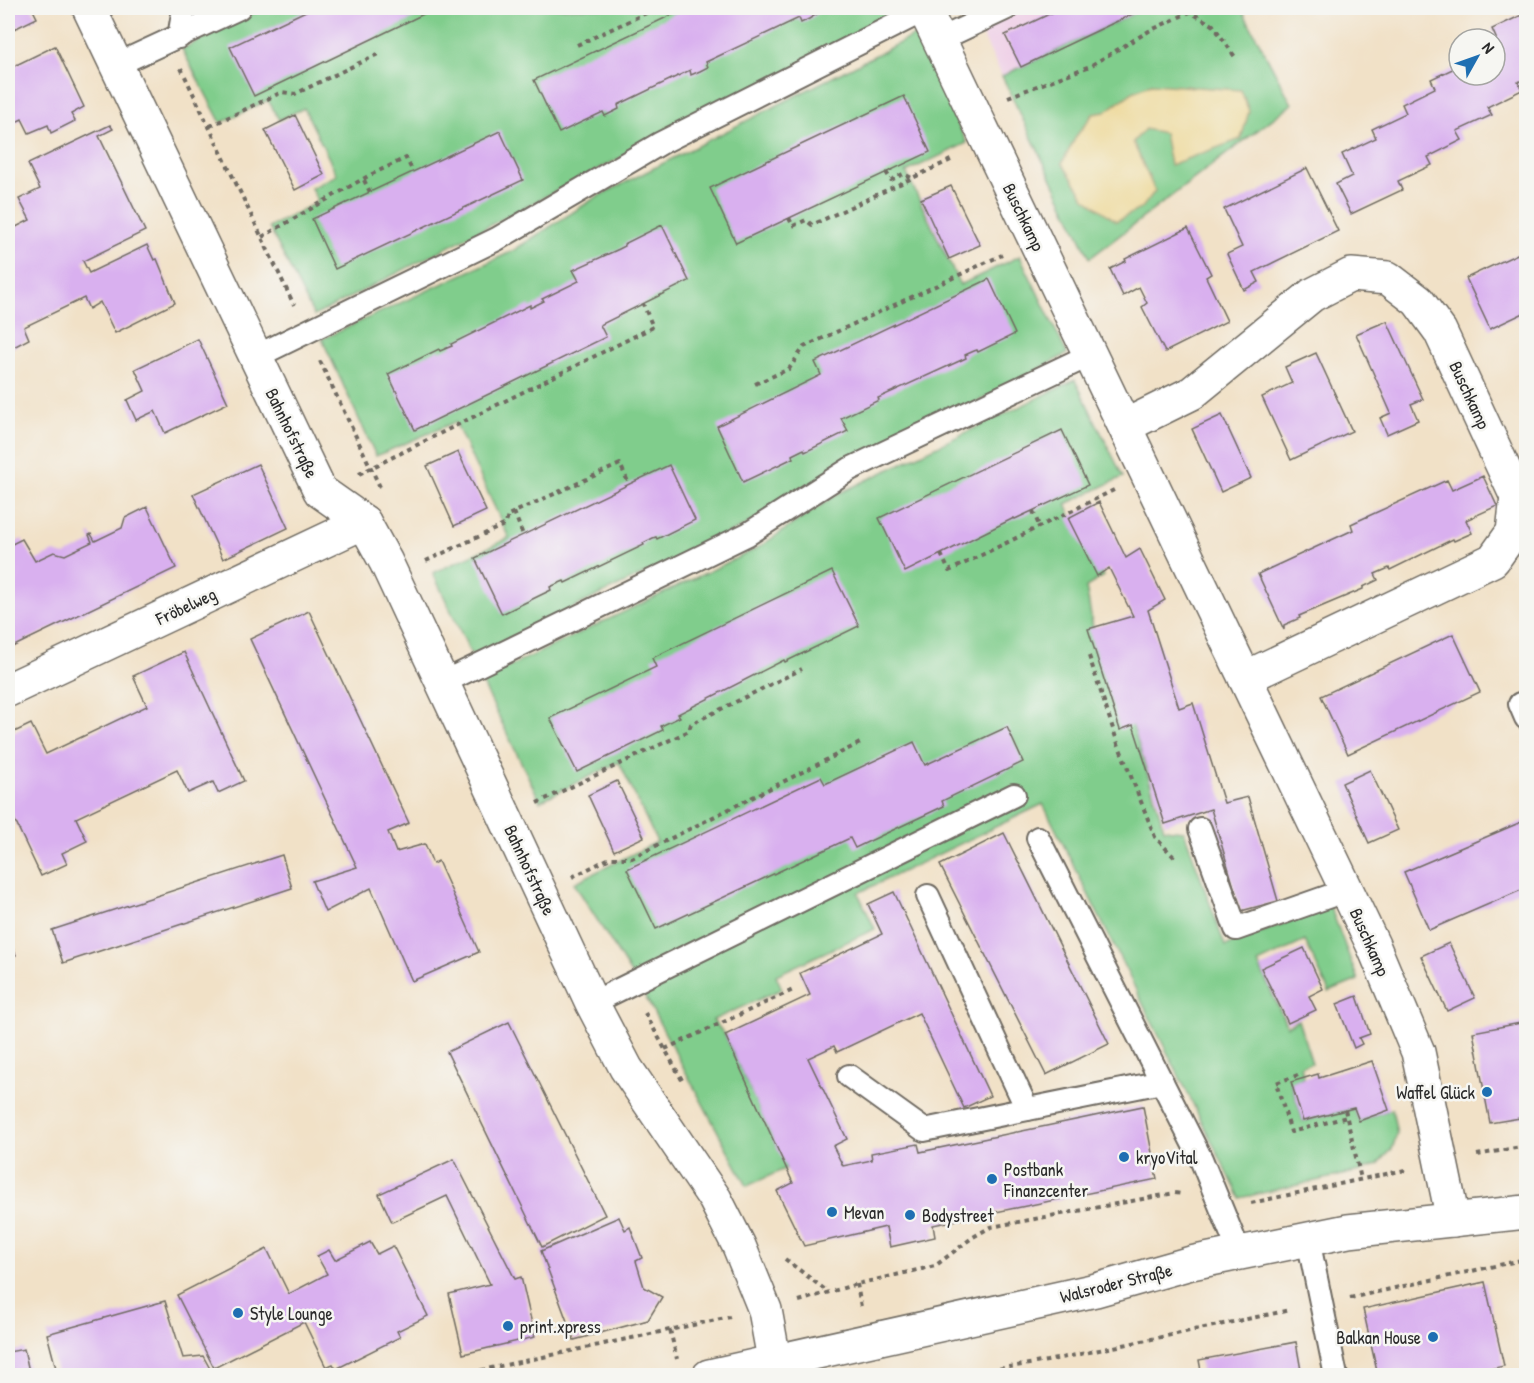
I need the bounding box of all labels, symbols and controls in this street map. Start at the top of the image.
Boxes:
north arrow [1447,27,1507,87]
text: N [1477,37,1500,58]
street label: Buschkamp [997,179,1051,255]
street label: Buschkamp [1443,357,1497,433]
street label: Bahnhofstraße [260,384,324,482]
street label: Fröbelweg [151,581,220,631]
street label: Bahnhofstraße [498,821,562,919]
street label: Buschkamp [1344,904,1396,980]
place label: Waffel Glück [1396,1080,1476,1105]
marker: Waffel Glück [1480,1085,1494,1099]
place label: kryoVital [1136,1145,1198,1170]
marker: kryoVital [1117,1150,1131,1164]
place label: Postbank Finanzcenter [1003,1157,1088,1203]
marker: Postbank Finanzcenter [985,1172,999,1186]
place label: Mevan [844,1200,884,1225]
place label: Bodystreet [922,1203,994,1228]
marker: Mevan [825,1205,839,1219]
marker: Bodystreet [903,1208,917,1222]
street label: Walsroder Straße [1057,1257,1175,1309]
place label: Style Lounge [250,1301,333,1326]
marker: Style Lounge [231,1306,245,1320]
place label: print.xpress [520,1314,601,1339]
marker: print.xpress [501,1319,515,1333]
place label: Balkan House [1336,1325,1421,1350]
marker: Balkan House [1426,1330,1440,1344]

